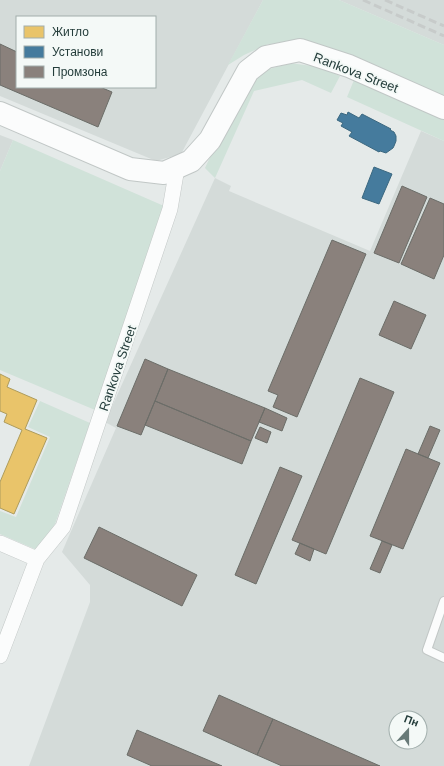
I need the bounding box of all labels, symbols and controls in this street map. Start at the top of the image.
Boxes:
legend [16,16,156,88]
text: Житло [52,25,89,39]
text: Установи [52,45,103,59]
street label: Rankova Street [311,49,401,96]
text: Промзона [52,65,108,79]
street label: Rankova Street [96,323,139,413]
north arrow [388,710,428,750]
text: Пн [403,712,421,729]

